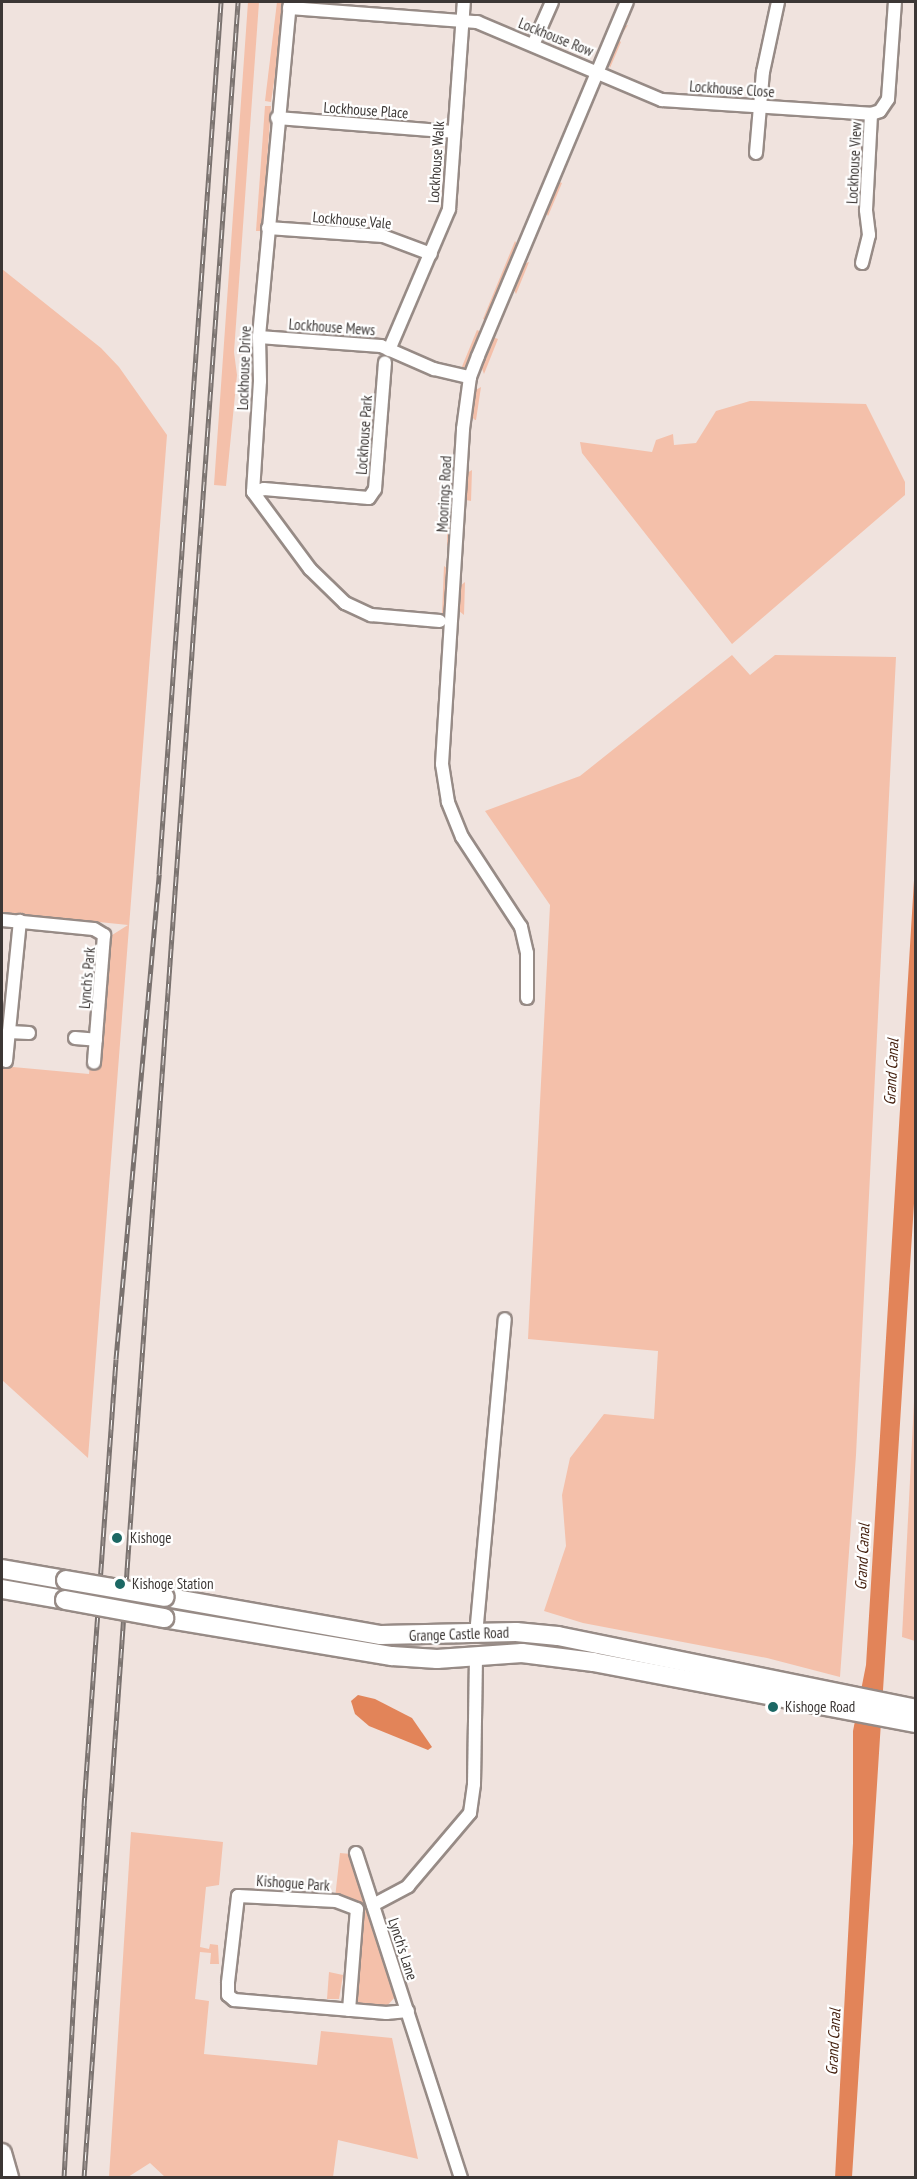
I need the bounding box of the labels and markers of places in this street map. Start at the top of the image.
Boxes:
marker: Kishoge [108,1529,126,1547]
place label: Kishoge [130,1529,171,1547]
place label: Kishoge Station [132,1575,214,1593]
marker: Kishoge Station [113,1577,127,1591]
place label: Kishoge Road [785,1698,855,1716]
marker: Kishoge Road [766,1700,780,1714]

